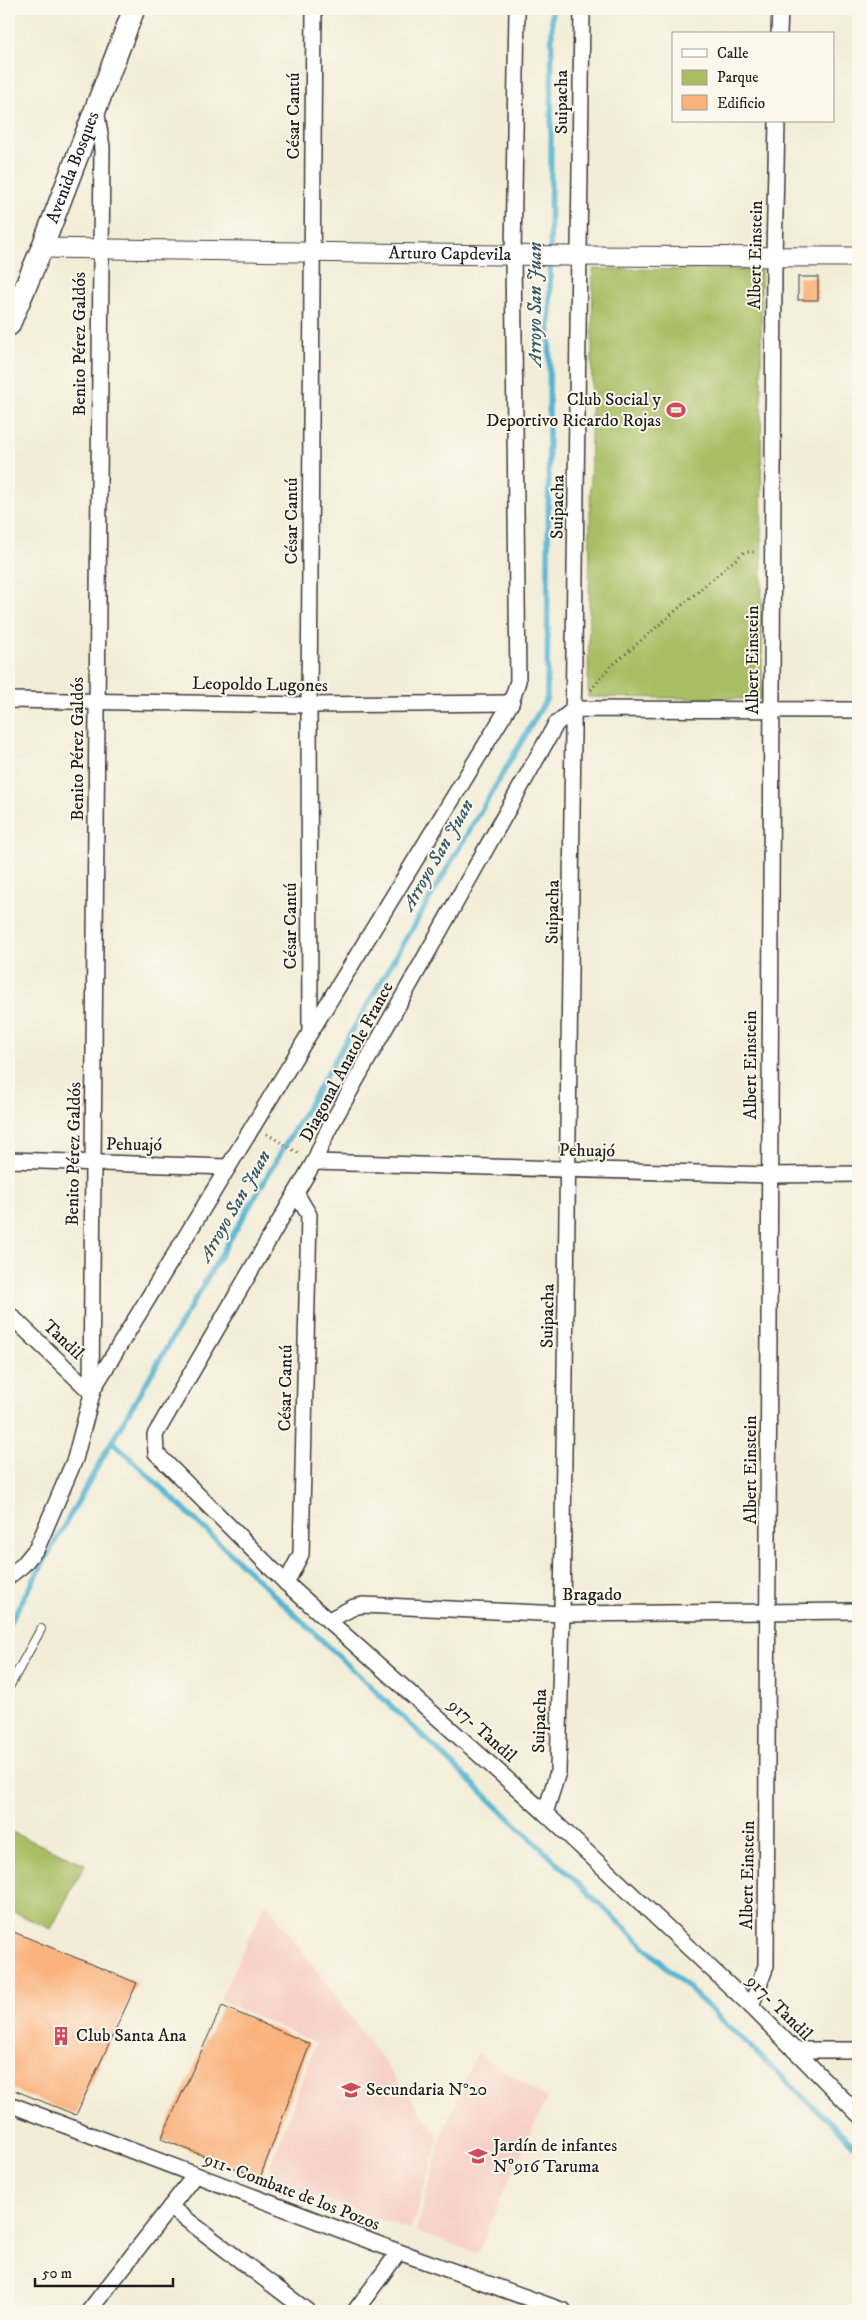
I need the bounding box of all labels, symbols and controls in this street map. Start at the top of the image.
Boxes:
legend [672,32,834,122]
text: Calle [717,44,749,63]
text: Parque [717,68,758,87]
street label: Suipacha [551,70,573,134]
street label: César Cantú [283,72,305,160]
text: Edificio [717,94,765,113]
street label: Avenida Bosques [41,108,104,227]
street label: Albert Einstein [744,200,768,310]
water label: Arroyo San Juan [524,241,547,368]
street label: Arturo Capdevila [388,242,512,266]
street label: Benito Pérez Galdós [69,272,91,416]
place label: Club Social y Deportivo Ricardo Rojas [486,389,661,432]
sports icon: Club Social y Deportivo Ricardo Rojas [665,399,687,421]
street label: Suipacha [546,474,570,539]
street label: César Cantú [281,477,303,565]
street label: Albert Einstein [742,605,764,715]
street label: Leopoldo Lugones [192,673,328,697]
street label: Benito Pérez Galdós [67,677,89,821]
water label: Arroyo San Juan [396,795,479,916]
street label: Suipacha [541,879,565,944]
street label: César Cantú [280,882,302,970]
street label: Diagonal Anatole France [295,978,399,1146]
street label: Albert Einstein [740,1010,762,1120]
street label: Benito Pérez Galdós [62,1082,86,1226]
street label: Pehuajó [106,1134,163,1156]
street label: Pehuajó [559,1140,616,1162]
water label: Arroyo San Juan [193,1146,276,1267]
street label: Suipacha [536,1283,560,1348]
street label: Tandil [38,1315,88,1365]
street label: César Cantú [274,1344,298,1432]
street label: Albert Einstein [740,1415,762,1525]
street label: Bragado [562,1584,622,1606]
street label: Suipacha [528,1688,552,1754]
street label: 917- Tandil [443,1694,521,1768]
street label: Albert Einstein [736,1820,760,1930]
street label: 917- Tandil [741,1970,817,2046]
building icon: Club Santa Ana [50,2025,72,2047]
place label: Club Santa Ana [76,2025,187,2047]
school or university icon: Secundaria N°20 [340,2079,362,2101]
place label: Secundaria N°20 [366,2079,487,2101]
place label: Jardín de infantes Nº916 Taruma [491,2135,617,2178]
school or university icon: Jardín de infantes Nº916 Taruma [467,2145,489,2167]
street label: 911- Combate de los Pozos [200,2148,383,2236]
scale bar [35,2255,172,2287]
text: 50 m [42,2264,72,2283]

